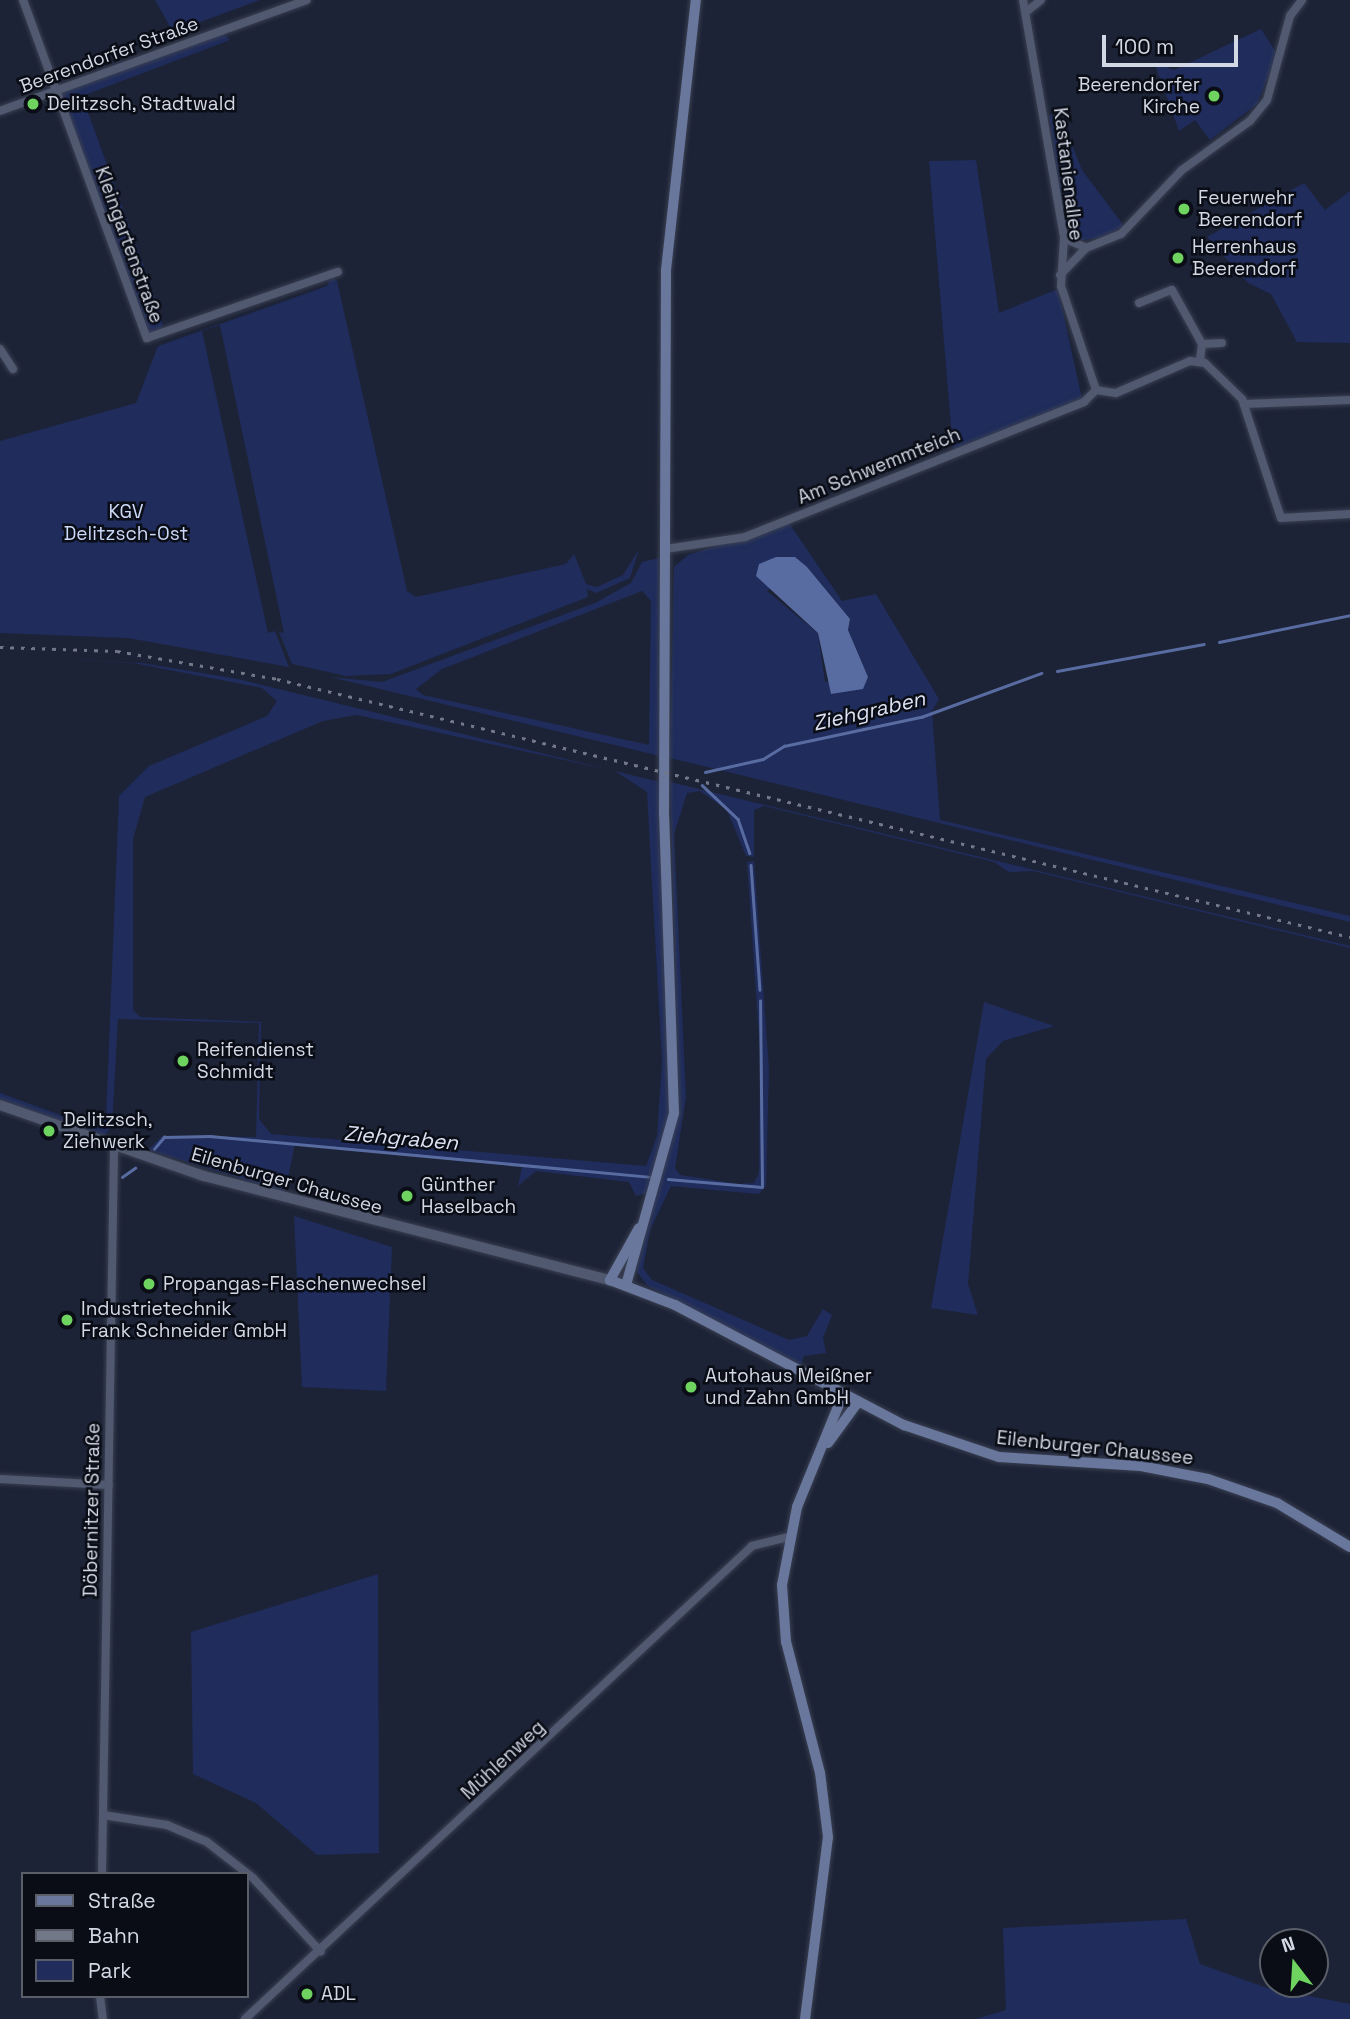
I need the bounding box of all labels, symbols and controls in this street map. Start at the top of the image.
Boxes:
street label: Beerendorfer Straße [17,12,201,98]
scale bar [1105,21,1242,65]
text: 100 m [1115,33,1174,60]
place label: Beerendorfer Kirche [1078,74,1200,118]
marker: Beerendorfer Kirche [1206,88,1222,104]
place label: Delitzsch, Stadtwald [47,93,236,115]
marker: Delitzsch, Stadtwald [25,96,41,112]
street label: Kastanienallee [1049,106,1087,242]
street label: Kleingartenstraße [90,164,168,326]
place label: Feuerwehr Beerendorf [1198,187,1302,231]
marker: Feuerwehr Beerendorf [1176,201,1192,217]
place label: Herrenhaus Beerendorf [1192,236,1297,280]
marker: Herrenhaus Beerendorf [1170,250,1186,266]
street label: Am Schwemmteich [794,423,964,509]
park label: KGV Delitzsch-Ost [64,501,188,545]
water label: Ziehgraben [810,686,928,736]
place label: Reifendienst Schmidt [197,1039,314,1083]
marker: Reifendienst Schmidt [175,1053,191,1069]
place label: Delitzsch, Ziehwerk [63,1109,153,1153]
water label: Ziehgraben [343,1120,459,1156]
marker: Delitzsch, Ziehwerk [41,1123,57,1139]
street label: Eilenburger Chaussee [189,1143,385,1219]
place label: Günther Haselbach [421,1174,516,1218]
marker: Günther Haselbach [399,1188,415,1204]
place label: Propangas-Flaschenwechsel [163,1273,426,1295]
marker: Propangas-Flaschenwechsel [141,1276,157,1292]
place label: Industrietechnik Frank Schneider GmbH [81,1298,287,1342]
marker: Industrietechnik Frank Schneider GmbH [59,1312,75,1328]
place label: Autohaus Meißner und Zahn GmbH [705,1365,872,1409]
marker: Autohaus Meißner und Zahn GmbH [683,1379,699,1395]
street label: Döbernitzer Straße [79,1423,105,1597]
street label: Eilenburger Chaussee [995,1426,1195,1470]
street label: Mühlenweg [457,1716,549,1804]
legend [21,1872,248,1998]
text: Straße [88,1887,156,1914]
text: Bahn [88,1922,140,1949]
north arrow [1259,1928,1329,1998]
text: N [1279,1931,1298,1958]
text: Park [88,1957,132,1984]
place label: ADL [321,1983,356,2005]
marker: ADL [299,1986,315,2002]

